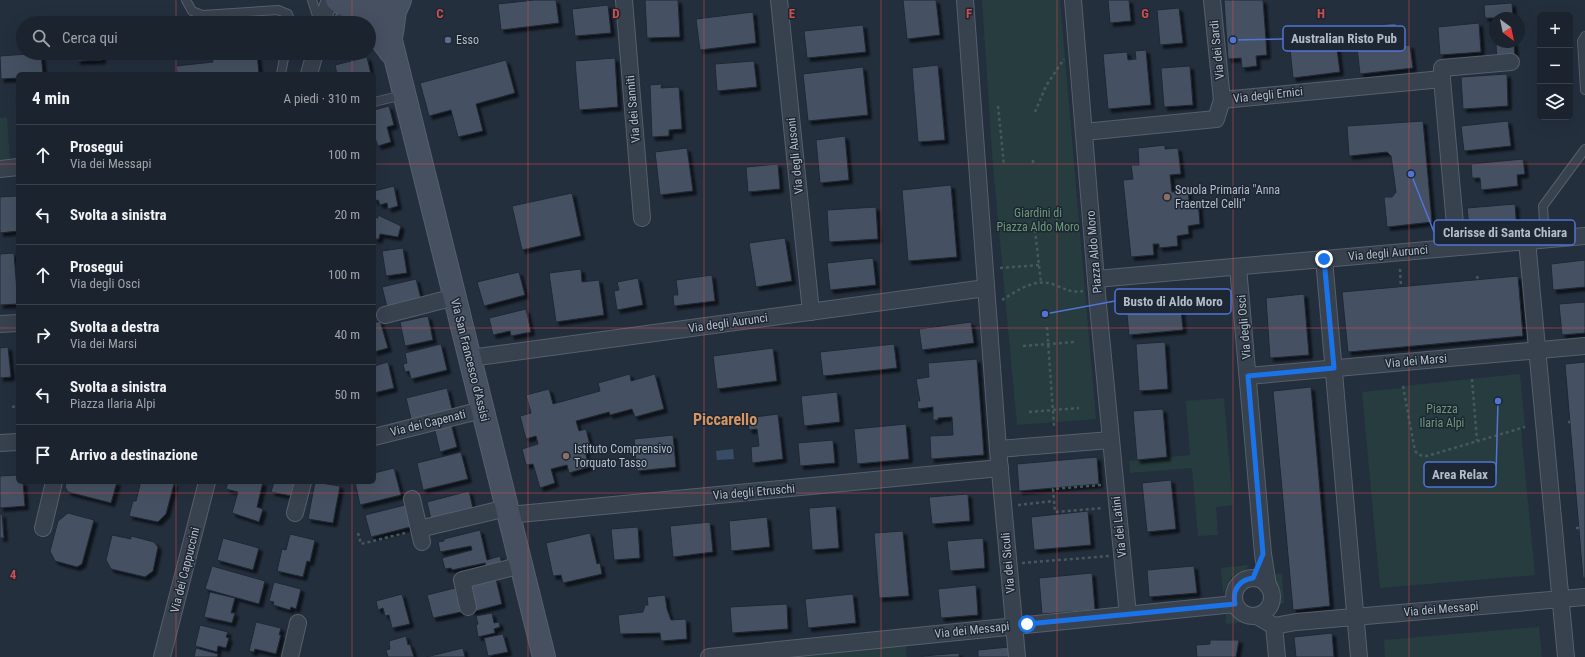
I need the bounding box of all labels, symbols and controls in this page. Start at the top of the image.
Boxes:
text: C [436,6,444,21]
text: D [612,6,620,21]
text: E [789,6,796,21]
text: F [966,6,972,21]
text: G [1141,6,1149,21]
text: H [1317,6,1325,21]
north arrow [1489,12,1525,48]
map controls [1537,12,1573,120]
button: + [1537,12,1573,48]
search box [16,16,376,60]
street label: Via dei Sardi [1207,20,1227,80]
callout: Australian Risto Pub [1283,26,1405,51]
icon: search [30,27,52,49]
text: Cerca qui [62,29,118,47]
text: Australian Risto Pub [1291,31,1397,46]
place label: Esso [456,33,479,47]
marker: Esso [443,35,453,45]
button: − [1537,48,1573,84]
street label: Via dei Sanniti [623,75,643,143]
street label: Via degli Ernici [1232,84,1304,106]
button: layers [1537,84,1573,120]
text: 4 min [32,88,70,108]
text: A piedi · 310 m [283,91,360,106]
street label: Via degli Ausoni [784,117,806,195]
text: Prosegui [70,138,123,156]
icon: ahead [32,144,54,166]
text: 100 m [328,147,360,162]
text: Via dei Messapi [70,156,151,171]
place label: Scuola Primaria "Anna Fraentzel Celli" [1175,183,1280,211]
marker: Scuola Primaria "Anna Fraentzel Celli" [1162,192,1172,202]
icon: left [32,204,54,226]
text: Svolta a sinistra [70,206,167,224]
park label: Giardini di Piazza Aldo Moro [996,206,1080,234]
text: 20 m [334,207,360,222]
street label: Piazza Aldo Moro [1083,210,1105,294]
callout: Clarisse di Santa Chiara [1434,220,1575,245]
text: Clarisse di Santa Chiara [1443,225,1567,240]
street label: Via degli Aurunci [1348,243,1428,263]
route end [1315,250,1333,268]
text: Prosegui [70,258,123,276]
icon: ahead [32,264,54,286]
text: 100 m [328,267,360,282]
text: Via degli Osci [70,276,140,291]
callout: Busto di Aldo Moro [1115,289,1231,314]
text: Busto di Aldo Moro [1123,294,1223,309]
street label: Via degli Osci [1234,294,1254,360]
street label: Via San Francesco d'Assisi [448,297,492,423]
street label: Via degli Aurunci [687,311,769,335]
text: Svolta a destra [70,318,159,336]
icon: right [32,324,54,346]
text: 40 m [334,327,360,342]
text: Via dei Marsi [70,336,137,351]
street label: Via dei Marsi [1385,351,1447,371]
text: Svolta a sinistra [70,378,167,396]
icon: left [32,384,54,406]
text: 50 m [334,387,360,402]
text: Piazza Ilaria Alpi [70,396,156,411]
park label: Piazza Ilaria Alpi [1420,402,1464,430]
street label: Via dei Capenati [389,407,467,439]
district label: Piccarello [693,410,757,429]
place label: Istituto Comprensivo Torquato Tasso [574,442,672,470]
icon: arrive [32,444,54,466]
text: Arrivo a destinazione [70,446,198,464]
marker: Istituto Comprensivo Torquato Tasso [561,451,571,461]
callout: Area Relax [1424,462,1496,487]
text: Area Relax [1432,467,1488,482]
street label: Via degli Etruschi [712,481,796,503]
street label: Via dei Latini [1109,496,1129,558]
street label: Via dei Cappuccini [168,526,202,614]
street label: Via dei Siculi [998,532,1018,594]
text: 4 [10,567,17,582]
street label: Via dei Messapi [1403,599,1479,619]
route start [1018,615,1036,633]
street label: Via dei Messapi [934,619,1010,641]

